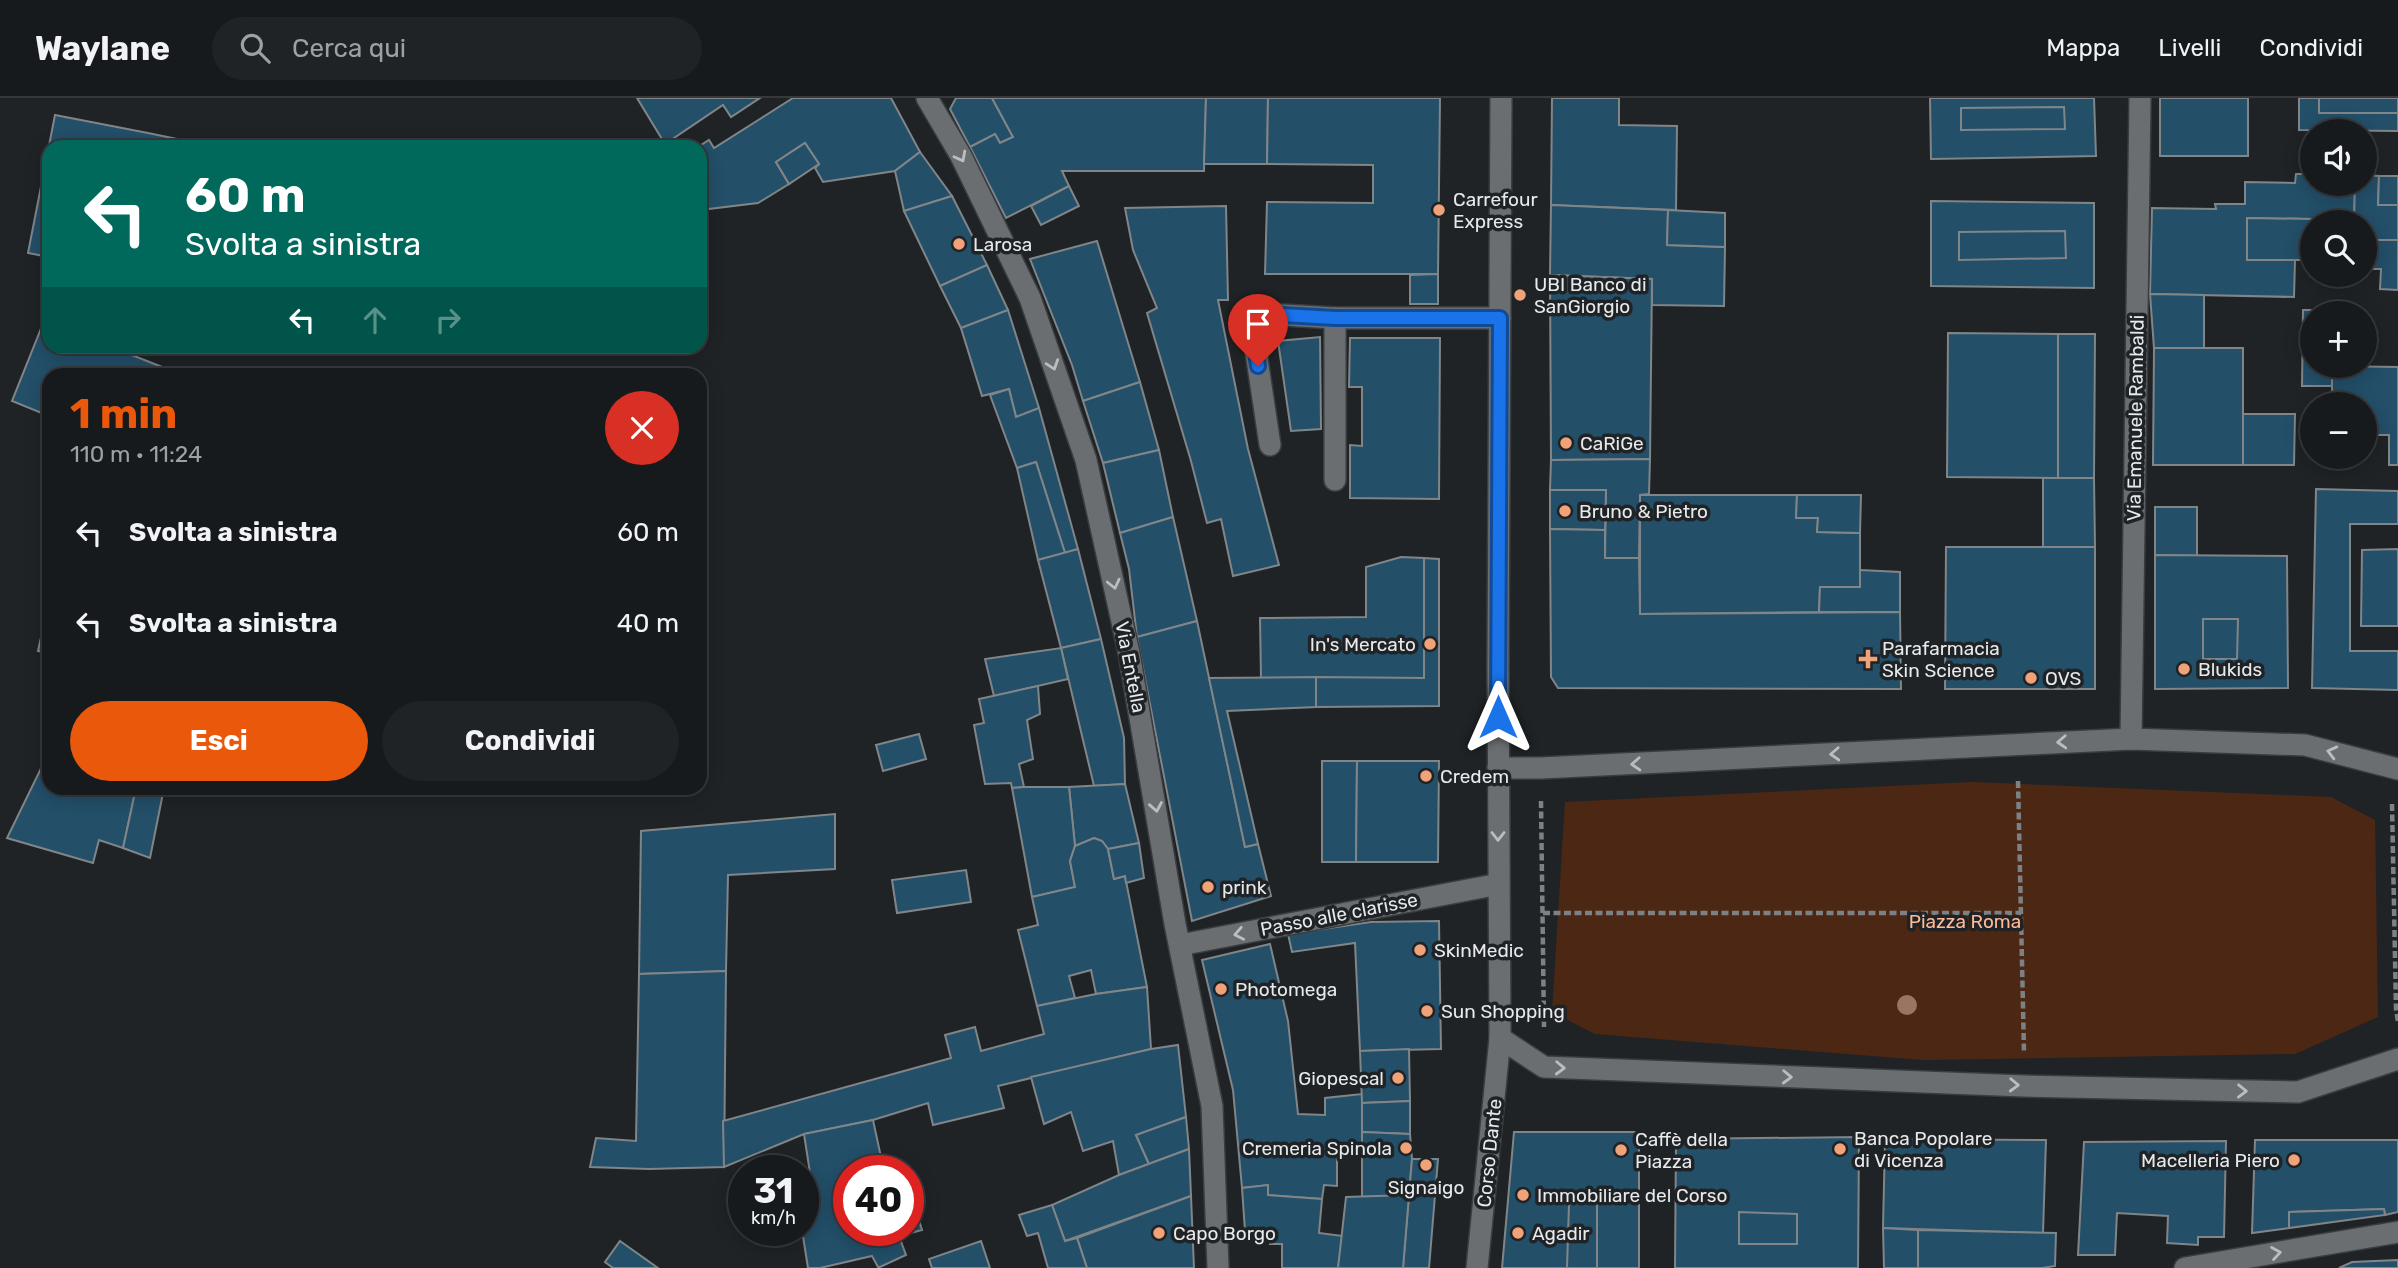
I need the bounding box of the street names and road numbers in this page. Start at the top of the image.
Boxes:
street label: Via Emanuele Rambaldi [2122,314,2149,522]
street label: Via Entella [1110,619,1151,715]
street label: Passo alle clarisse [1258,888,1420,941]
street label: Corso Dante [1472,1098,1507,1208]

